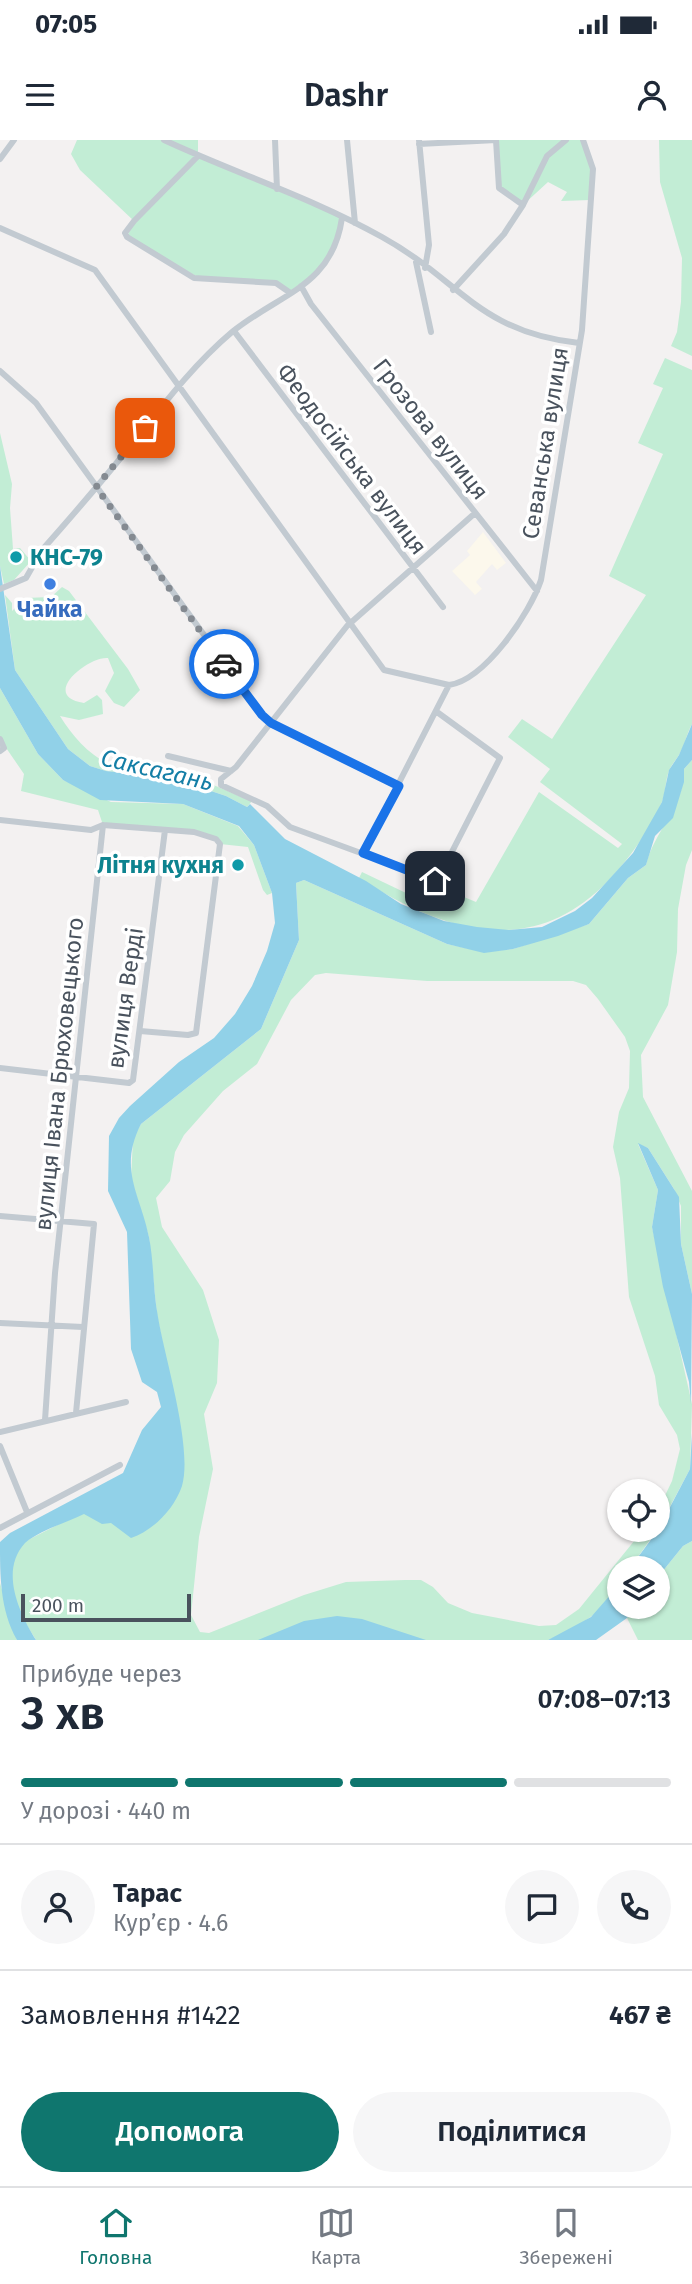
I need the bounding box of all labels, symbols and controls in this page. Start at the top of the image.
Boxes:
text: 07:05 [35,9,97,40]
icon: menu [21,76,59,114]
text: Dashr [304,76,388,114]
icon: person [633,76,671,114]
street label: Севанська вулиця [516,345,574,541]
street label: Грозова вулиця [367,353,495,505]
street label: Феодосійська вулиця [271,358,433,560]
pin [115,398,175,458]
icon: bag [126,409,164,447]
place label: КНС-79 [30,543,103,571]
marker: КНС-79 [8,549,24,565]
marker: Чайка [42,576,58,592]
place label: Чайка [17,595,83,623]
courier [189,629,259,699]
icon: car [205,645,243,683]
water label: Саксагань [98,743,216,797]
place label: Літня кухня [97,851,224,879]
pin [405,851,465,911]
marker: Літня кухня [230,857,246,873]
icon: home [416,862,454,900]
street label: вулиця Івана Брюховецького [29,916,89,1232]
street label: вулиця Верді [101,926,149,1070]
map controls [607,1479,670,1619]
button: locate [607,1479,670,1542]
button: layers [607,1556,670,1619]
scale bar [21,1591,191,1623]
text: 200 m [32,1594,84,1617]
text: Прибуде через [21,1660,182,1688]
text: 07:08–07:13 [538,1684,671,1715]
text: 3 хв [21,1686,105,1741]
text: У дорозі · 440 m [21,1797,191,1825]
button: person [21,1870,95,1944]
button: chat [505,1870,579,1944]
button: phone [597,1870,671,1944]
text: Тарас [113,1878,182,1909]
text: Кур’єр · 4.6 [113,1909,228,1937]
text: Замовлення #1422 [21,2000,241,2031]
text: 467 ₴ [609,2000,671,2031]
button: Допомога [21,2092,339,2172]
button: Поділитися [353,2092,671,2172]
tab: Головна [79,2204,152,2269]
tab: Карта [311,2204,361,2269]
tab: Збережені [520,2204,613,2269]

